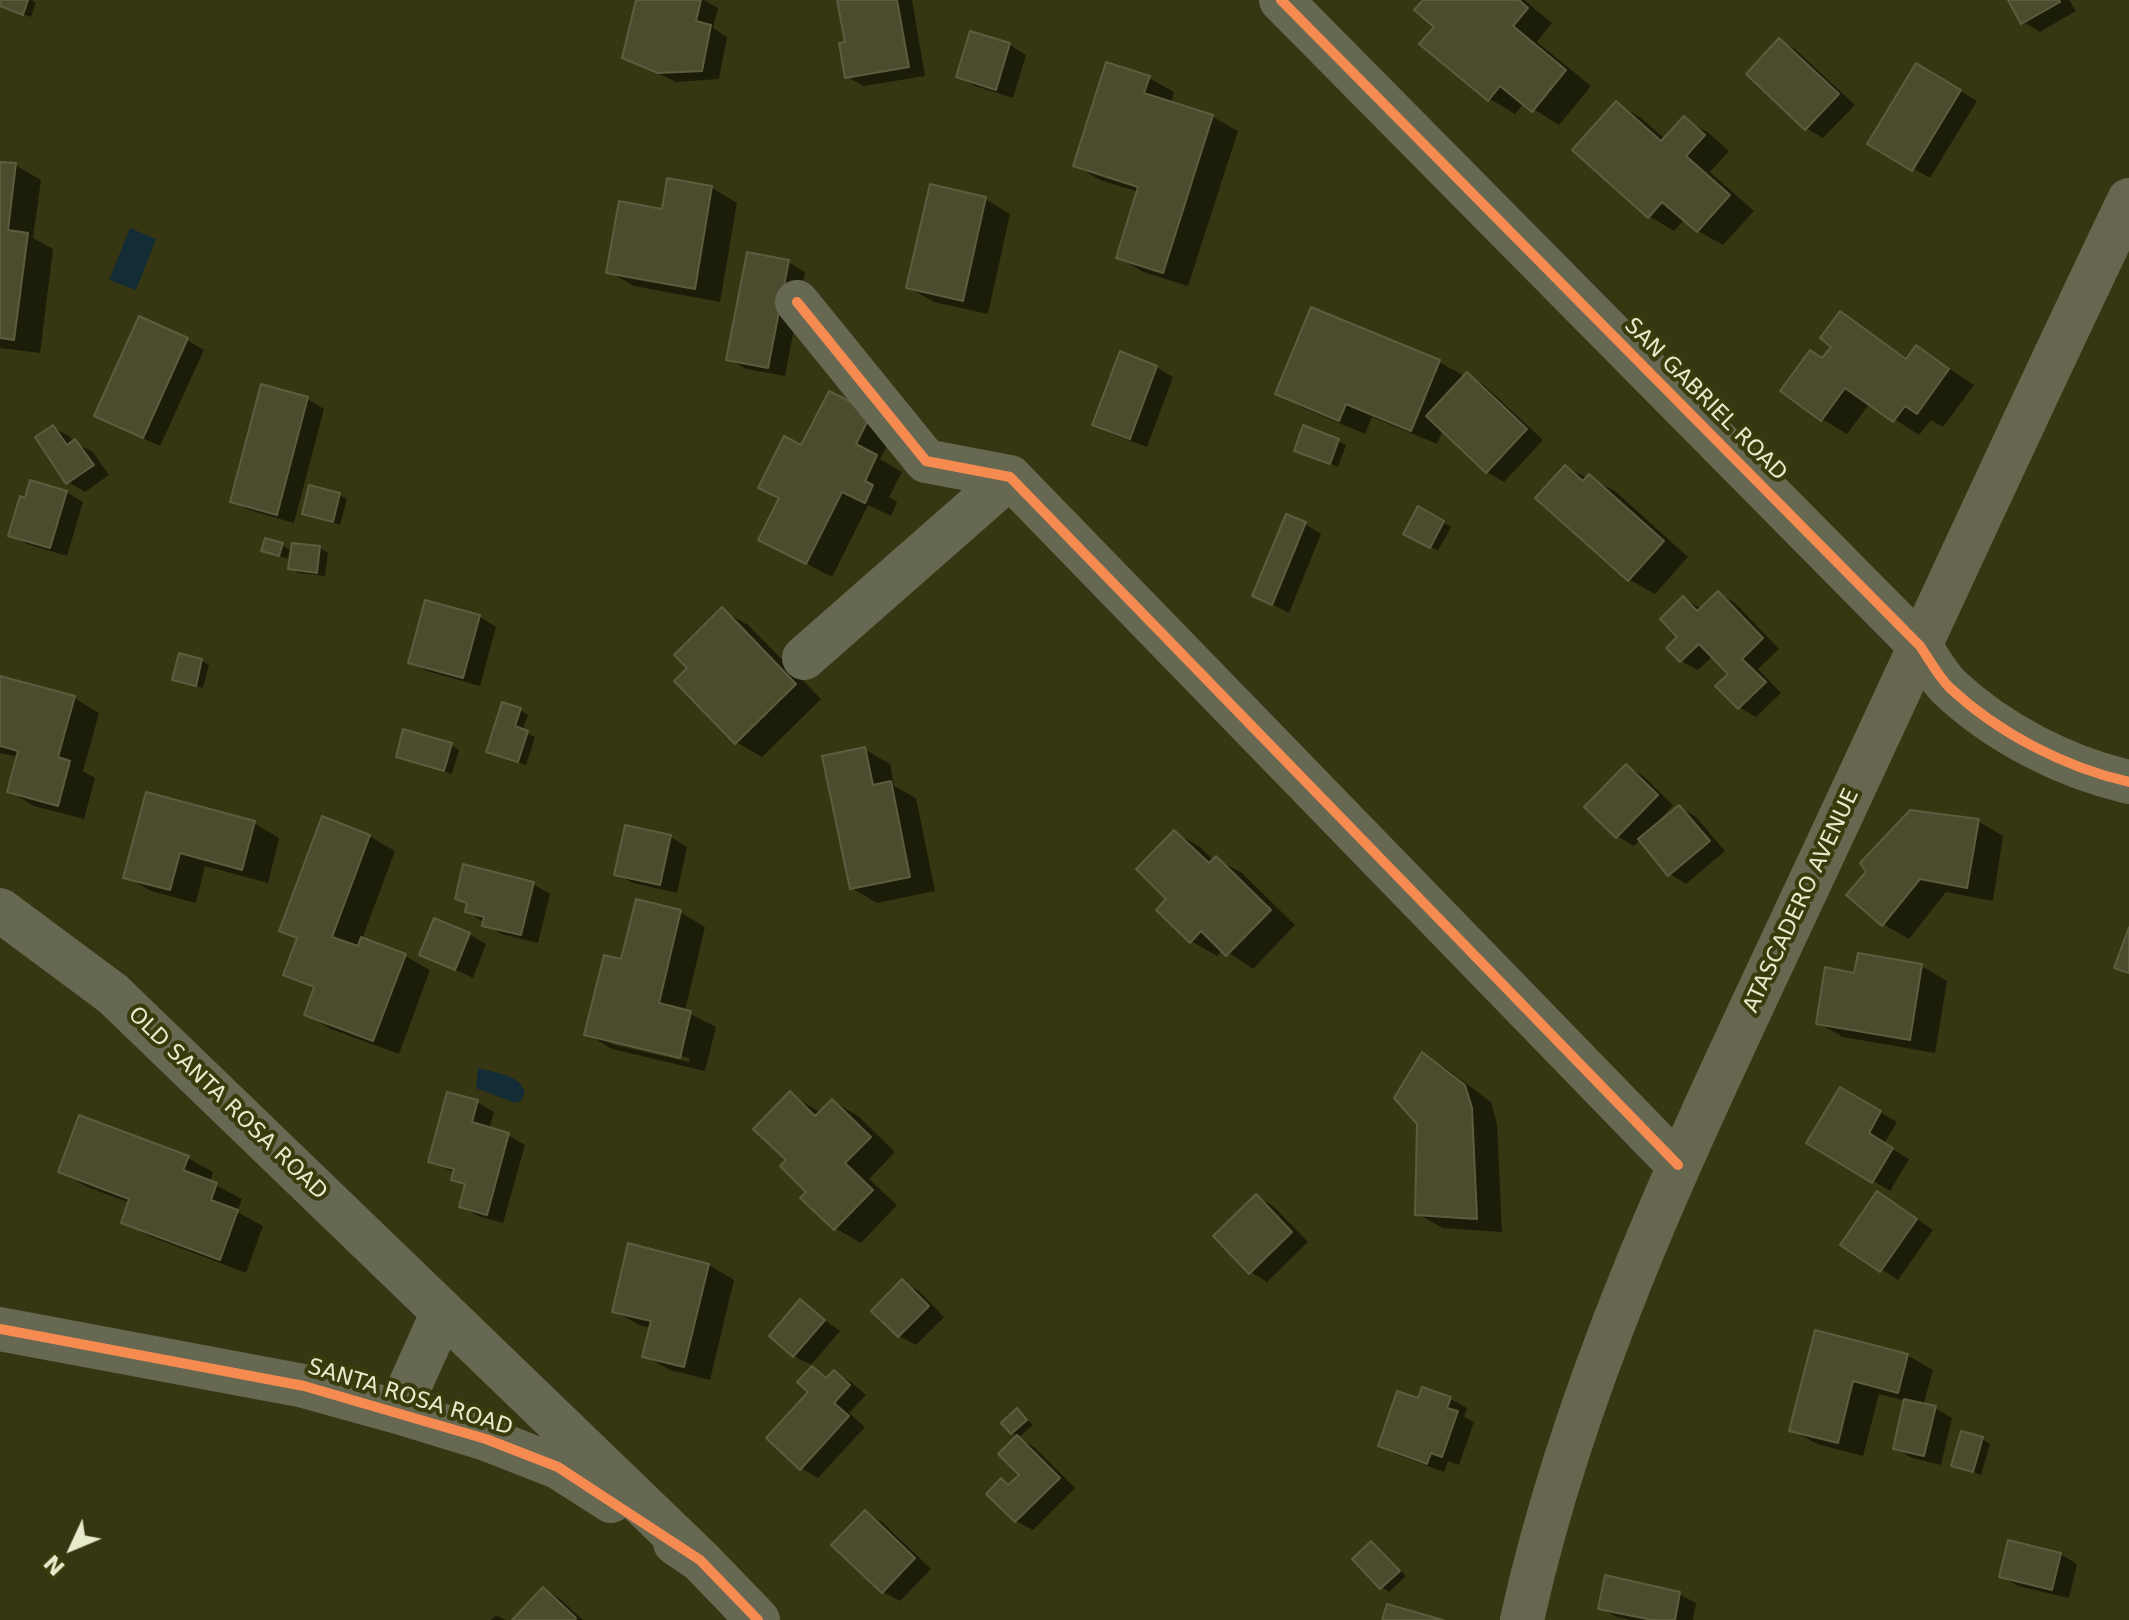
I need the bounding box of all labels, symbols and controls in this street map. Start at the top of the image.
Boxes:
street label: SAN GABRIEL ROAD [1618,313,1792,487]
street label: ATASCADERO AVENUE [1738,785,1866,1017]
street label: OLD SANTA ROSA ROAD [122,1002,332,1206]
street label: SANTA ROSA ROAD [304,1354,516,1442]
north arrow [32,1508,112,1588]
text: N [39,1550,70,1580]

